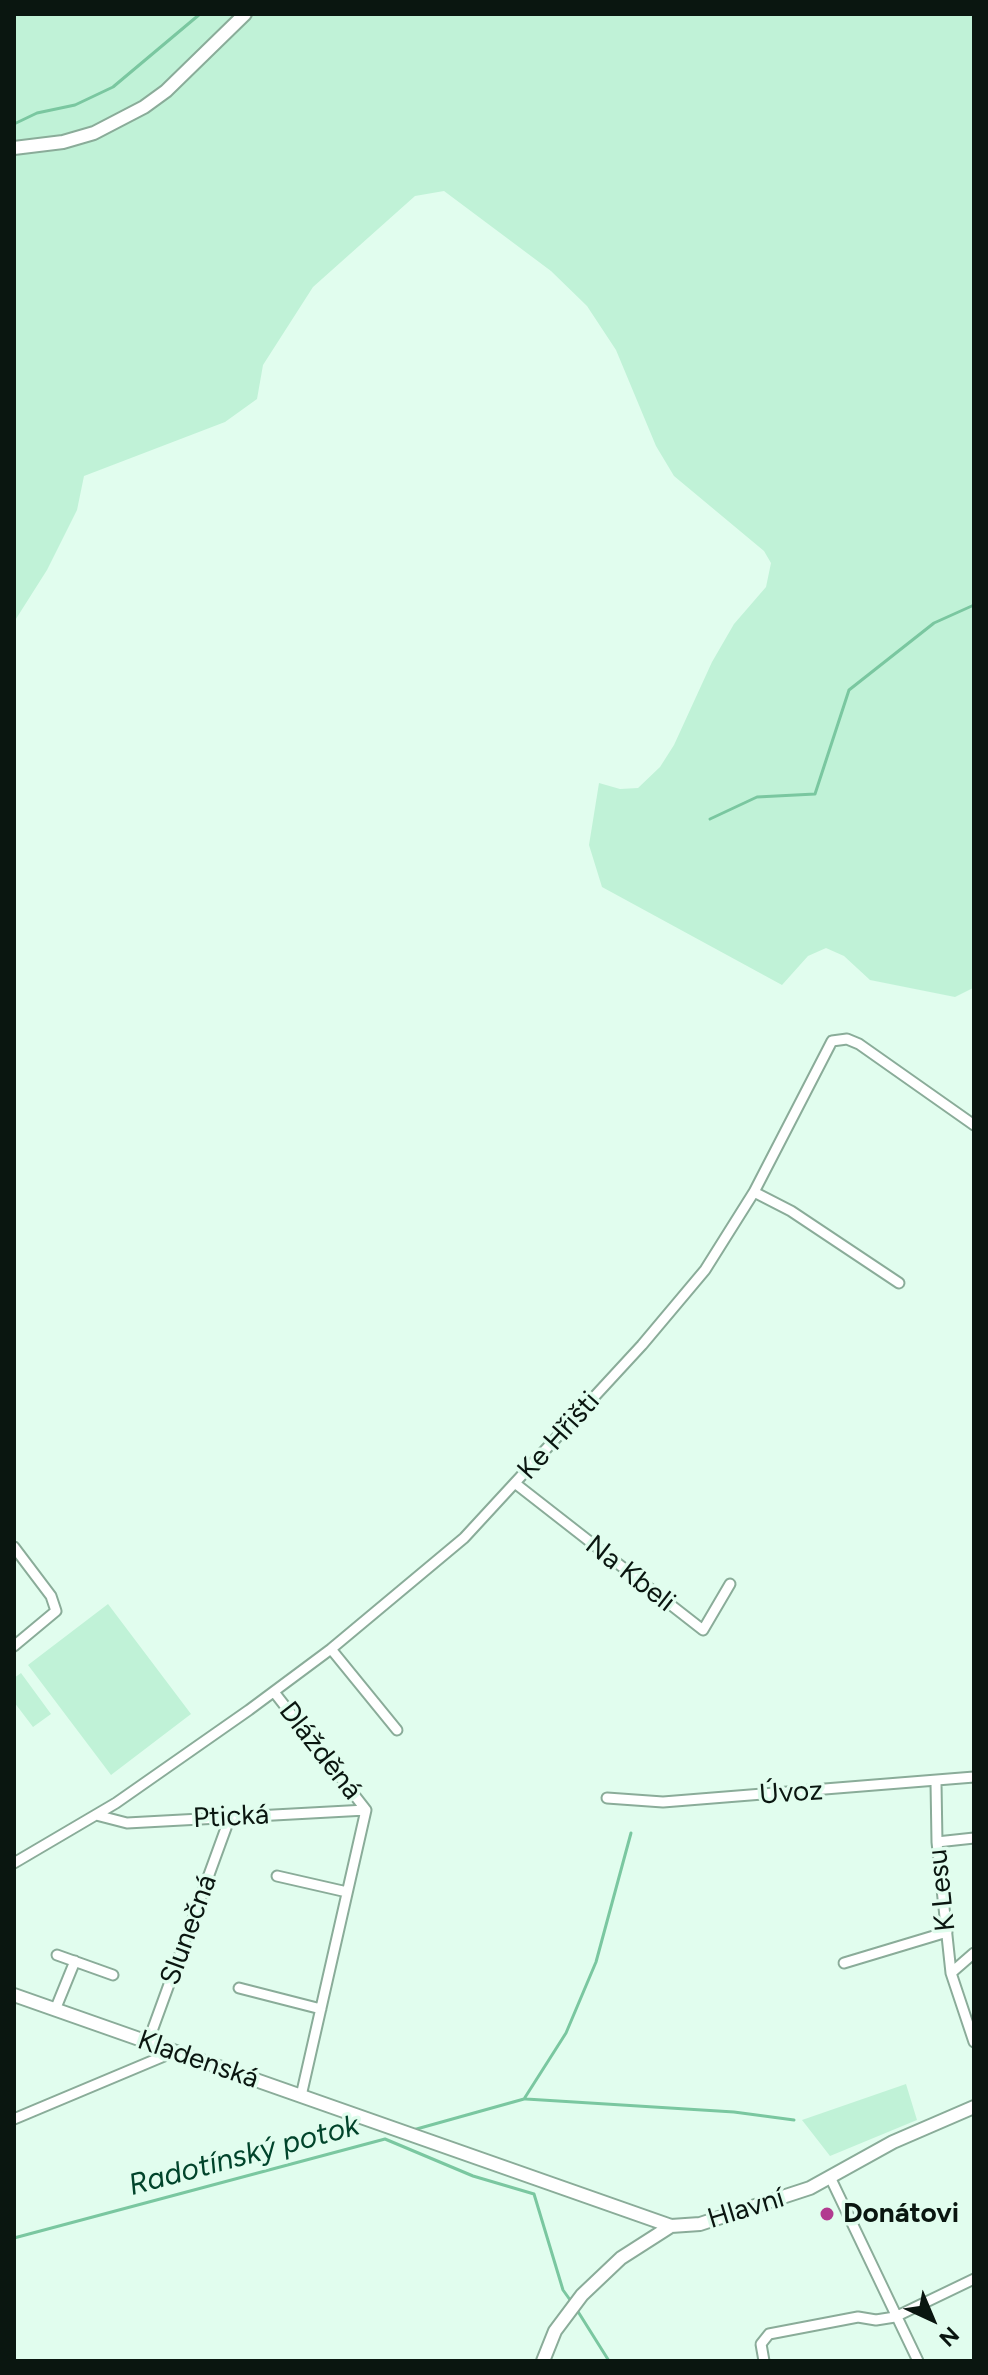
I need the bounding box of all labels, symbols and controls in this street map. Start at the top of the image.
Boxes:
street label: Ke Hřišti [511,1385,607,1487]
street label: Na Kbeli [579,1529,681,1619]
street label: Dlážděná [271,1695,369,1807]
street label: Úvoz [758,1774,824,1812]
street label: Ptická [192,1798,270,1836]
street label: K Lesu [921,1847,963,1933]
street label: Slunečná [154,1870,224,1990]
street label: Kladenská [133,2024,263,2096]
water label: Radotínský potok [125,2108,363,2204]
street label: Hlavní [704,2182,788,2236]
place label: Donátovi [843,2197,959,2231]
marker: Donátovi [818,2205,836,2223]
north arrow [892,2279,972,2359]
text: N [934,2321,965,2352]

